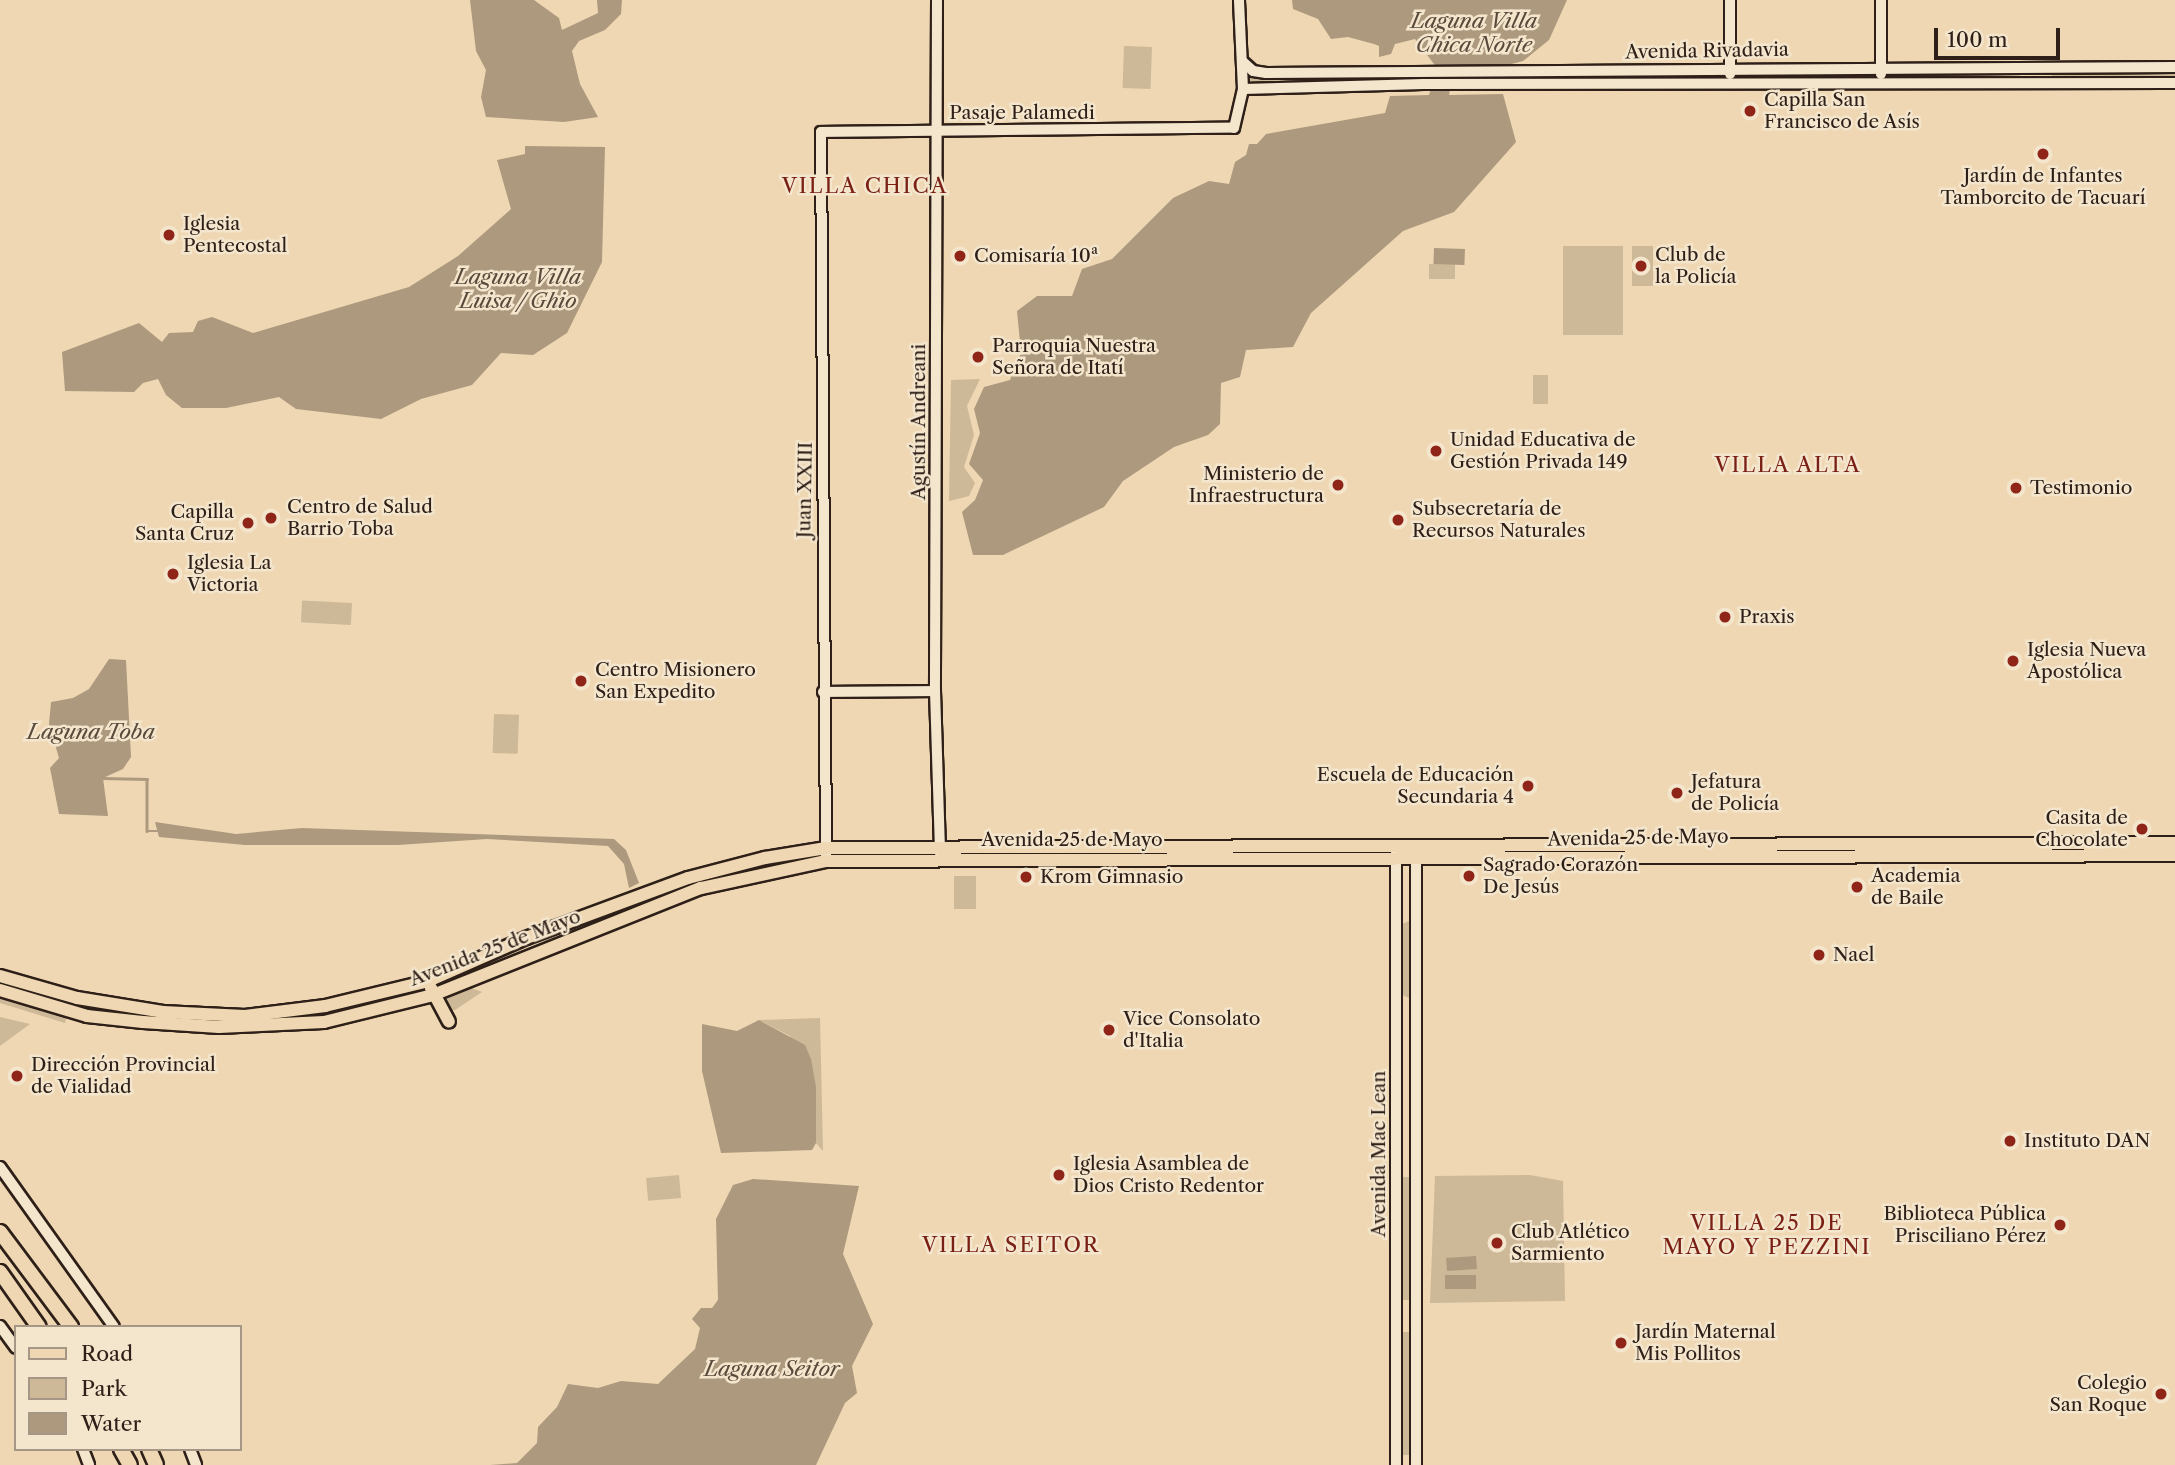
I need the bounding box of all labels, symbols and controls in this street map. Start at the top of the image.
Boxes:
water label: Laguna Villa Chica Norte [1411,8,1537,58]
scale bar [1937,14,2063,58]
text: 100 m [1947,27,2008,52]
street label: Avenida Rivadavia [1625,38,1789,64]
place label: Capilla San Francisco de Asís [1764,89,1921,133]
street label: Pasaje Palamedi [949,102,1095,124]
marker: Capilla San Francisco de Asís [1742,103,1758,119]
marker: Jardín de Infantes Tamborcito de Tacuarí [2035,146,2051,162]
place label: Jardín de Infantes Tamborcito de Tacuarí [1940,165,2146,209]
district label: VILLA CHICA [783,173,947,199]
place label: Iglesia Pentecostal [183,213,287,257]
marker: Iglesia Pentecostal [161,227,177,243]
place label: Club de la Policía [1655,244,1737,288]
place label: Comisaría 10ª [974,245,1099,267]
marker: Comisaría 10ª [952,248,968,264]
marker: Club de la Policía [1633,258,1649,274]
water label: Laguna Villa Luisa / Ghio [455,264,581,314]
place label: Parroquia Nuestra Señora de Itatí [992,335,1156,379]
street label: Agustín Andreani [908,344,930,500]
marker: Parroquia Nuestra Señora de Itatí [970,349,986,365]
place label: Unidad Educativa de Gestión Privada 149 [1450,429,1636,473]
street label: Juan XXIII [793,442,817,538]
marker: Unidad Educativa de Gestión Privada 149 [1428,443,1444,459]
district label: VILLA ALTA [1715,452,1861,478]
place label: Ministerio de Infraestructura [1189,463,1324,507]
marker: Ministerio de Infraestructura [1330,477,1346,493]
place label: Testimonio [2030,477,2132,499]
marker: Testimonio [2008,480,2024,496]
place label: Centro de Salud Barrio Toba [287,496,433,540]
place label: Subsecretaría de Recursos Naturales [1412,498,1586,542]
place label: Capilla Santa Cruz [135,501,234,545]
marker: Centro de Salud Barrio Toba [261,508,281,528]
marker: Subsecretaría de Recursos Naturales [1390,512,1406,528]
marker: Capilla Santa Cruz [240,515,256,531]
place label: Iglesia La Victoria [187,552,272,596]
marker: Iglesia La Victoria [165,566,181,582]
place label: Praxis [1739,606,1795,628]
marker: Praxis [1717,609,1733,625]
place label: Iglesia Nueva Apostólica [2027,639,2146,683]
marker: Iglesia Nueva Apostólica [2005,653,2021,669]
place label: Centro Misionero San Expedito [595,659,756,703]
marker: Centro Misionero San Expedito [573,673,589,689]
water label: Laguna Toba [27,719,155,745]
place label: Escuela de Educación Secundaria 4 [1317,764,1514,808]
place label: Jefatura de Policía [1691,771,1779,815]
marker: Escuela de Educación Secundaria 4 [1520,778,1536,794]
marker: Jefatura de Policía [1669,785,1685,801]
place label: Casita de Chocolate [2035,807,2128,851]
marker: Casita de Chocolate [2134,821,2150,837]
street label: Avenida 25 de Mayo [1547,825,1729,851]
street label: Avenida 25 de Mayo [981,829,1163,851]
place label: Sagrado Corazón De Jesús [1483,854,1638,898]
place label: Academia de Baile [1871,865,1960,909]
place label: Krom Gimnasio [1040,866,1183,888]
marker: Sagrado Corazón De Jesús [1461,868,1477,884]
marker: Krom Gimnasio [1018,869,1034,885]
marker: Academia de Baile [1849,879,1865,895]
street label: Avenida 25 de Mayo [406,905,584,991]
place label: Nael [1833,944,1875,966]
marker: Nael [1811,947,1827,963]
place label: Vice Consolato d'Italia [1123,1008,1260,1052]
marker: Vice Consolato d'Italia [1101,1022,1117,1038]
place label: Dirección Provincial de Vialidad [31,1054,216,1098]
marker: Dirección Provincial de Vialidad [9,1068,25,1084]
street label: Avenida Mac Lean [1368,1071,1390,1237]
place label: Instituto DAN [2024,1130,2150,1152]
marker: Instituto DAN [2002,1133,2018,1149]
place label: Iglesia Asamblea de Dios Cristo Redentor [1073,1153,1264,1197]
marker: Iglesia Asamblea de Dios Cristo Redentor [1051,1167,1067,1183]
place label: Biblioteca Pública Prisciliano Pérez [1883,1203,2046,1247]
district label: VILLA 25 DE MAYO Y PEZZINI [1664,1210,1870,1260]
marker: Biblioteca Pública Prisciliano Pérez [2052,1217,2068,1233]
place label: Club Atlético Sarmiento [1511,1221,1631,1265]
district label: VILLA SEITOR [923,1232,1099,1258]
marker: Club Atlético Sarmiento [1489,1235,1505,1251]
place label: Jardín Maternal Mis Pollitos [1635,1321,1776,1365]
legend [14,1325,242,1451]
marker: Jardín Maternal Mis Pollitos [1613,1335,1629,1351]
text: Road [81,1341,133,1366]
water label: Laguna Seitor [704,1356,840,1382]
place label: Colegio San Roque [2050,1372,2147,1416]
text: Park [81,1376,127,1401]
marker: Colegio San Roque [2153,1386,2169,1402]
text: Water [81,1411,141,1436]

